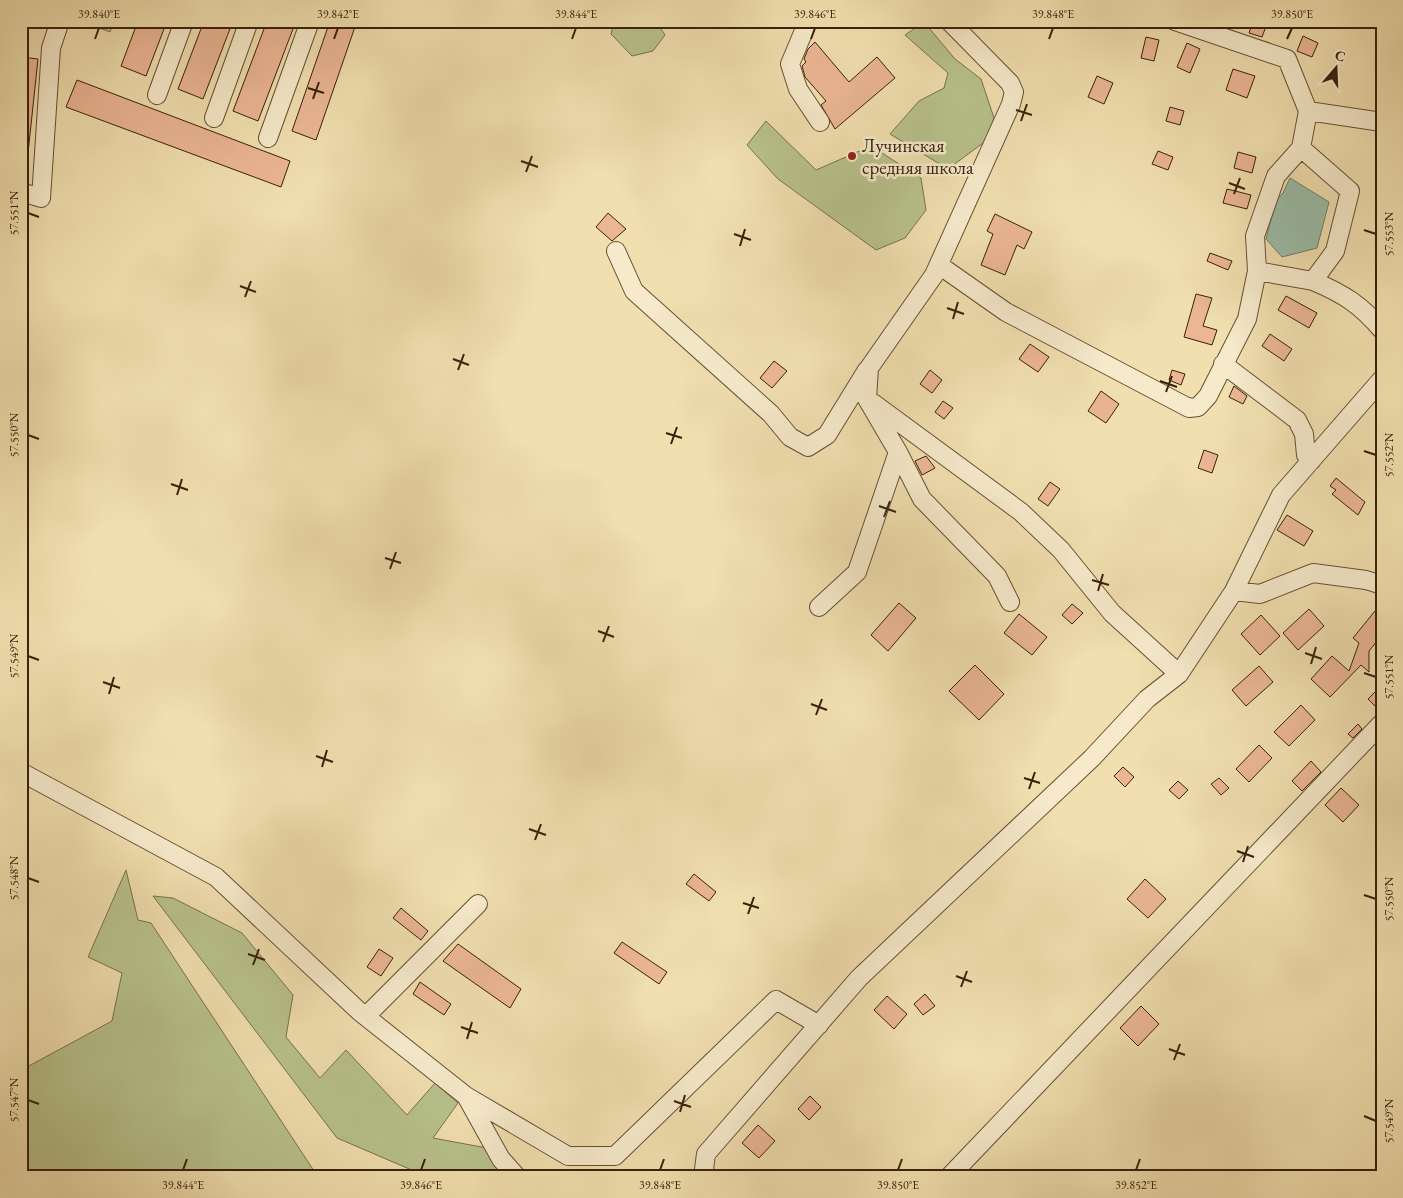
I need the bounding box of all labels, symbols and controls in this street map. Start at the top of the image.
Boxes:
text: 39.840°E [78,6,120,22]
text: 39.842°E [317,6,359,22]
text: 39.844°E [555,6,597,22]
text: 39.846°E [794,6,836,22]
text: 39.848°E [1032,6,1074,22]
text: 39.850°E [1271,6,1313,22]
north arrow [1310,42,1360,92]
text: С [1333,46,1348,66]
place label: Лучинская средняя школа [862,133,974,180]
marker: Лучинская средняя школа [846,150,858,162]
text: 57.551°N [6,190,22,235]
text: 57.553°N [1381,211,1397,256]
text: 57.550°N [6,412,22,457]
text: 57.552°N [1381,432,1397,477]
text: 57.549°N [6,633,22,678]
text: 57.551°N [1381,654,1397,699]
text: 57.548°N [6,855,22,900]
text: 57.550°N [1381,876,1397,921]
text: 57.547°N [6,1077,22,1122]
text: 57.549°N [1381,1098,1397,1143]
text: 39.844°E [162,1177,204,1193]
text: 39.846°E [400,1177,442,1193]
text: 39.848°E [639,1177,681,1193]
text: 39.850°E [877,1177,919,1193]
text: 39.852°E [1115,1177,1157,1193]

